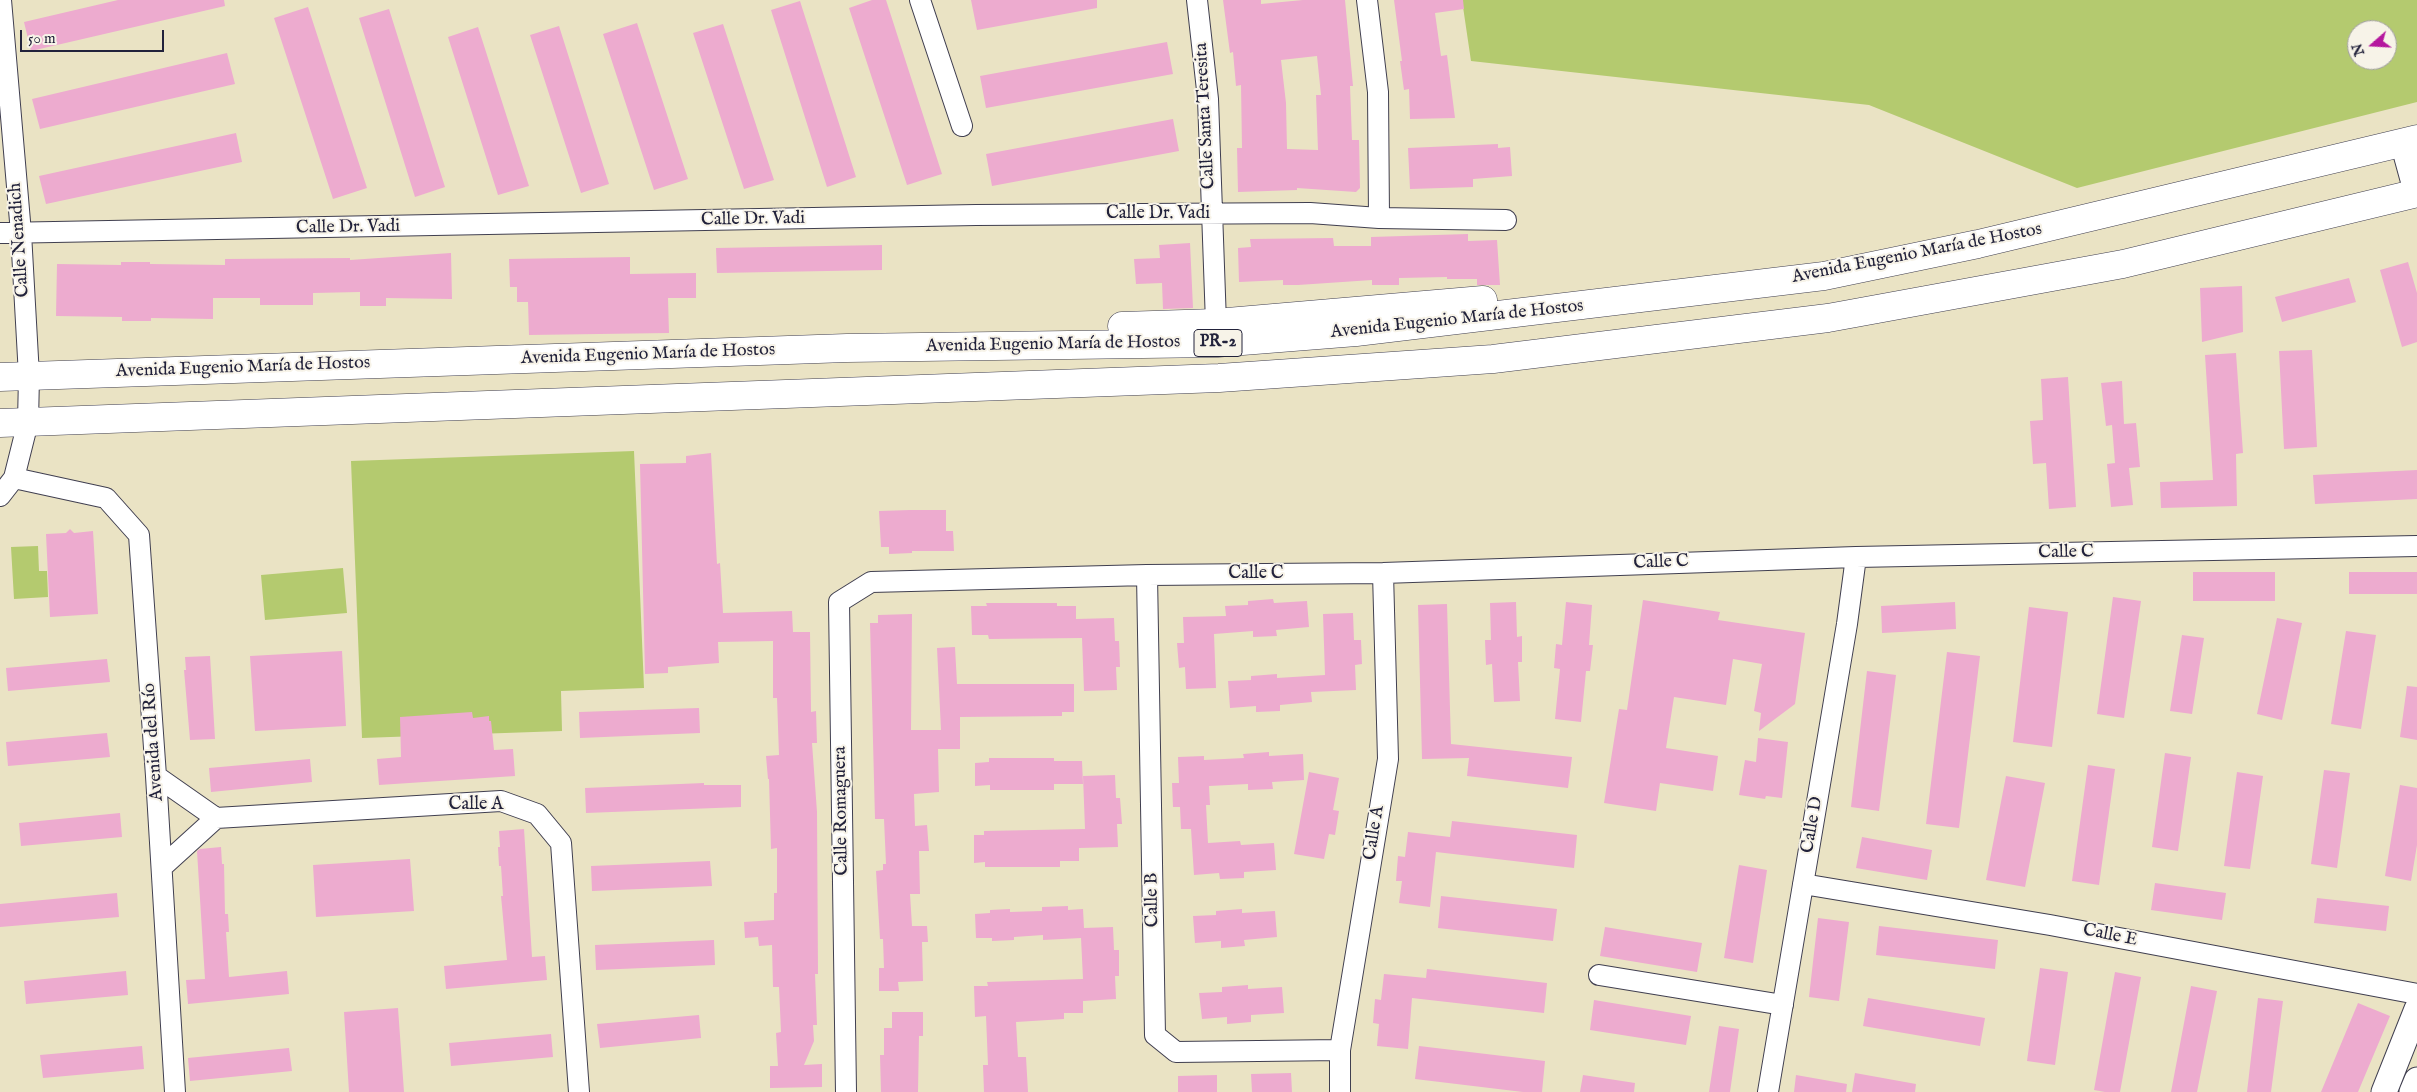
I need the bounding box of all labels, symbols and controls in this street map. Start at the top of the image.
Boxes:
scale bar [22,20,166,52]
north arrow [2347,20,2397,70]
text: 50 m [28,29,56,48]
text: N [2348,41,2369,58]
street label: Calle Santa Teresita [1191,42,1221,190]
street label: Calle Nenadich [5,182,35,298]
street label: Calle Dr. Vadi [1106,203,1210,225]
street label: Calle Dr. Vadi [701,208,805,232]
street label: Calle Dr. Vadi [296,216,400,240]
street label: Avenida Eugenio María de Hostos [1790,219,2044,289]
street label: Avenida Eugenio María de Hostos [1329,296,1585,344]
road number: PR-2 [1194,329,1242,356]
street label: Avenida Eugenio María de Hostos [926,332,1180,358]
street label: Avenida Eugenio María de Hostos [521,340,775,370]
street label: Avenida Eugenio María de Hostos [116,353,370,383]
street label: Calle C [2038,542,2094,564]
street label: Calle C [1633,551,1689,575]
street label: Calle C [1228,563,1284,585]
street label: Avenida del Río [139,682,169,802]
street label: Calle Romaguera [830,746,854,876]
street label: Calle A [449,794,503,816]
street label: Calle D [1797,795,1829,855]
street label: Calle A [1360,804,1390,862]
street label: Calle B [1142,873,1164,927]
street label: Calle E [2081,920,2139,952]

